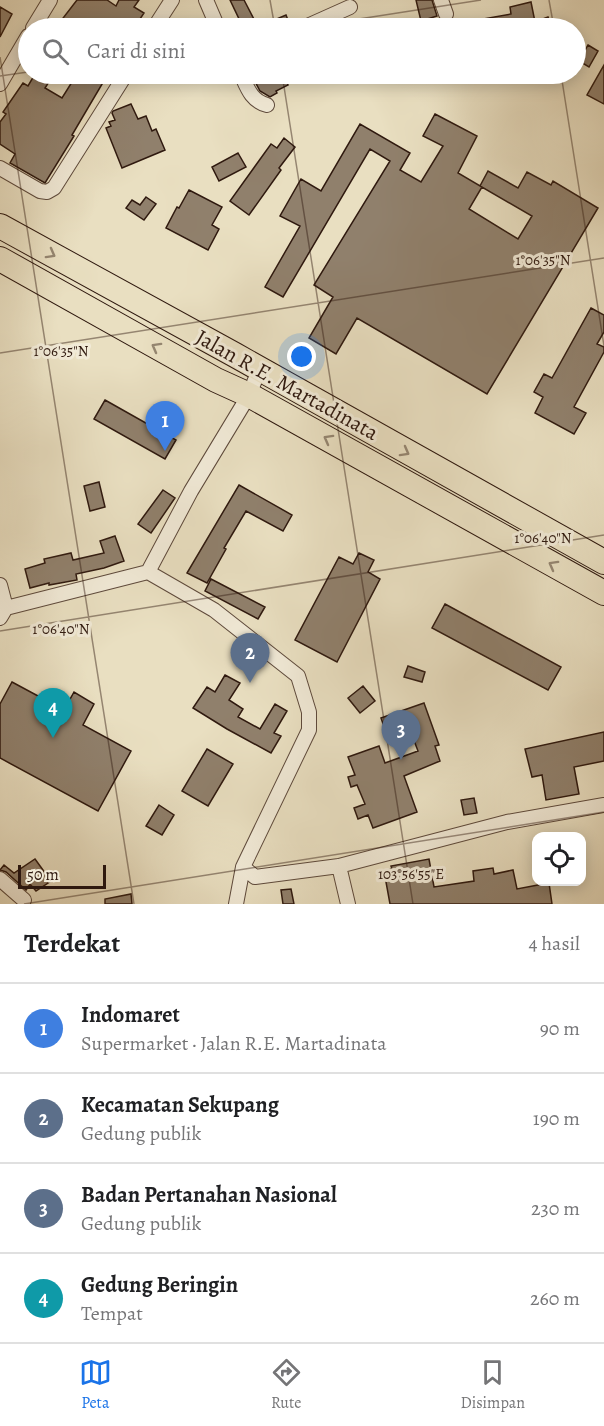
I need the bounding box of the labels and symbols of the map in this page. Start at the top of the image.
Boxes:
one-way arrow [45,247,55,258]
text: 1°06'35"N [515,250,571,270]
street label: Jalan R.E. Martadinata [190,322,385,448]
text: 1°06'35"N [33,341,89,361]
your location [287,342,316,371]
one-way arrow [152,343,162,354]
pin: 1 [146,402,184,451]
one-way arrow [323,435,334,446]
one-way arrow [399,444,409,456]
text: 1°06'40"N [514,528,572,548]
one-way arrow [549,561,559,572]
text: 1°06'40"N [32,619,90,639]
pin: 2 [230,634,270,683]
pin: 4 [34,688,72,738]
pin: 3 [382,710,420,760]
scale bar [18,862,106,890]
text: 103°56'55"E [378,864,444,884]

